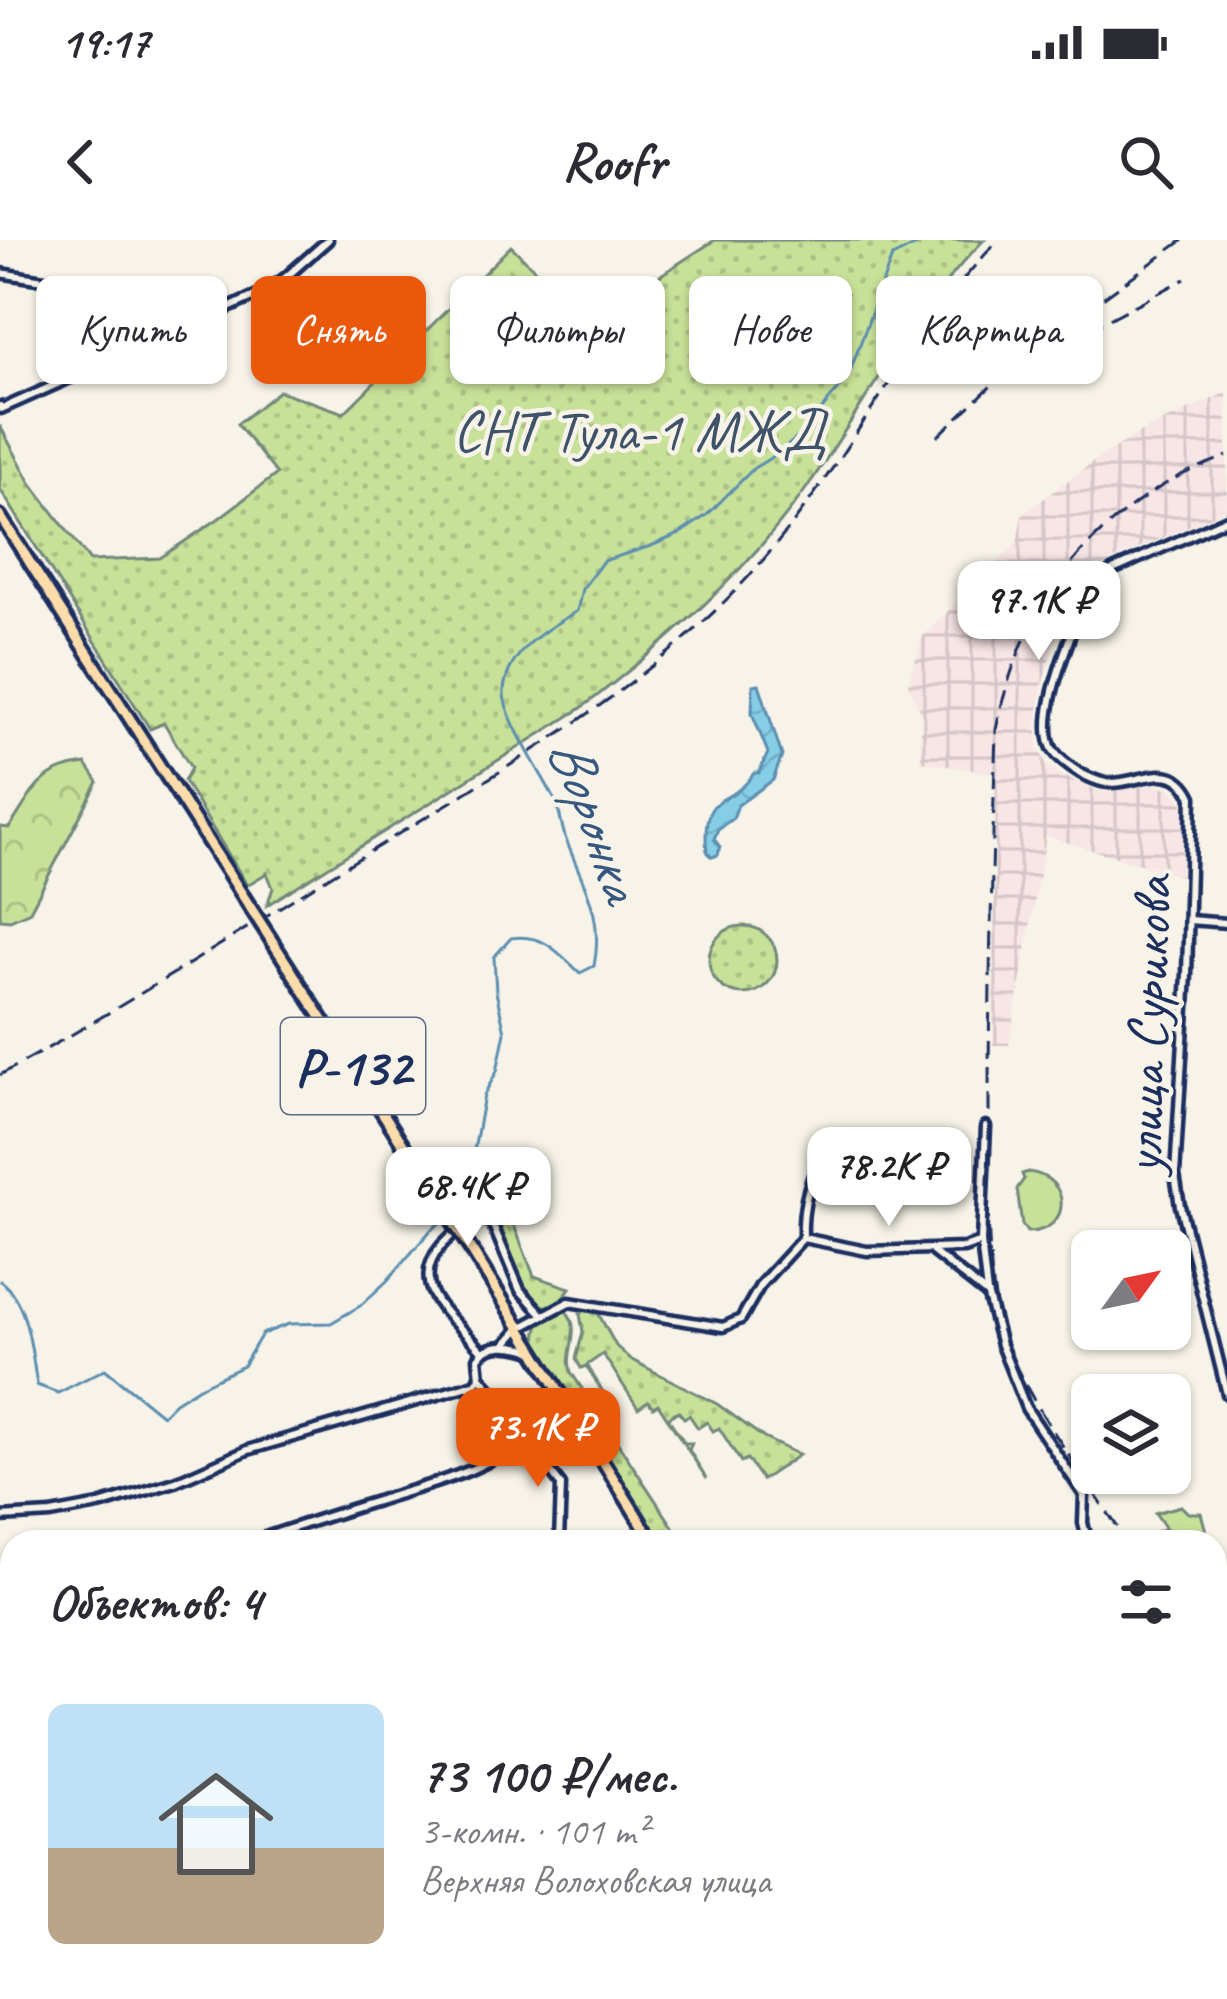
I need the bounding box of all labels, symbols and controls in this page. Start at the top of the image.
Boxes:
text: 19:17 [60,14,149,71]
text: Roofr [562,128,665,196]
icon: back [48,129,114,195]
icon: search [1113,129,1179,195]
chip: Купить [36,276,227,384]
chip: Снять [251,276,426,384]
chip: Фильтры [450,276,665,384]
chip: Новое [689,276,852,384]
chip: Квартира [876,276,1103,384]
park label: СНТ Тула-1 МЖД [453,395,828,467]
pin: 97.1K ₽ [928,561,1150,663]
text: 97.1K ₽ [984,575,1094,624]
water label: Воронка [532,727,663,916]
street label: улица Сурикова [1106,871,1188,1178]
road number: Р-132 [281,1018,425,1114]
pin: 78.2K ₽ [778,1127,1000,1229]
text: 78.2K ₽ [834,1141,944,1190]
pin: 68.4K ₽ [357,1147,579,1249]
text: 68.4K ₽ [413,1161,523,1210]
north arrow [1071,1230,1191,1350]
map controls [1071,1230,1191,1494]
button: layers [1071,1374,1191,1494]
pin: 73.1K ₽ [427,1388,649,1490]
text: 73.1K ₽ [483,1402,593,1451]
icon: filters [1113,1569,1179,1635]
text: Объектов: 4 [48,1570,261,1634]
text: 73 100 ₽/мес. [420,1743,677,1807]
icon: home [144,1752,288,1896]
text: 3-комн. · 101 m² [420,1807,648,1856]
text: Верхняя Волоховская улица [420,1856,771,1905]

